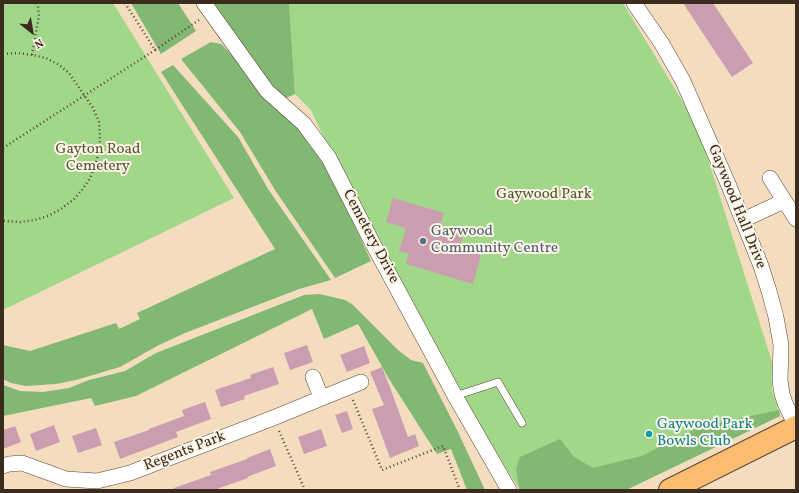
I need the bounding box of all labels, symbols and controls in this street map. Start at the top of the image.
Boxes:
north arrow [12,12,52,52]
text: N [31,34,46,51]
park label: Gayton Road Cemetery [55,141,141,176]
street label: Gaywood Hall Drive [703,142,769,272]
park label: Gaywood Park [496,186,592,204]
street label: Cemetery Drive [338,187,402,287]
place label: Gaywood Community Centre [431,223,558,258]
marker: Gaywood Community Centre [418,236,428,246]
place label: Gaywood Park Bowls Club [657,416,753,451]
street label: Regents Park [142,428,228,476]
marker: Gaywood Park Bowls Club [644,429,654,439]

